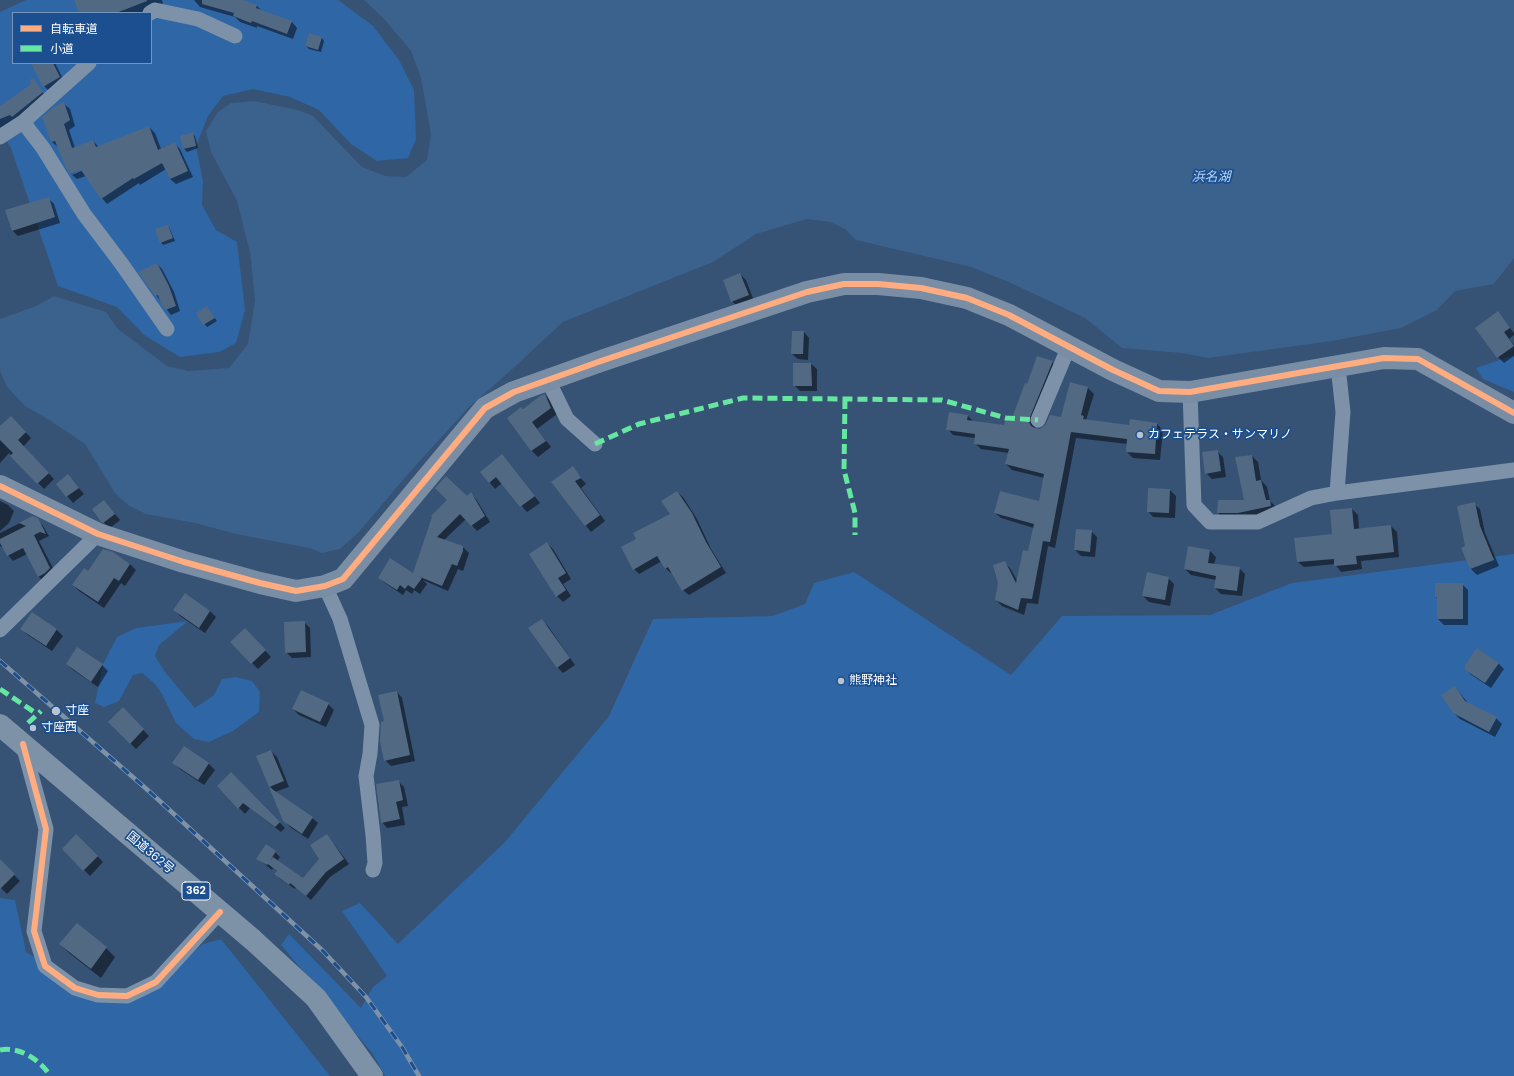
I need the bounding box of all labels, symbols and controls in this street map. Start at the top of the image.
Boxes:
legend [12,12,152,64]
text: 自転車道 [50,21,98,37]
text: 小道 [50,41,74,57]
water label: 浜名湖 [1192,170,1230,186]
place label: カフェテラス・サンマリノ [1148,428,1292,442]
marker: カフェテラス・サンマリノ [1135,430,1145,440]
place label: 熊野神社 [849,674,897,688]
marker: 熊野神社 [836,676,846,686]
place label: 寸座 [65,704,89,718]
marker: 寸座 [50,705,62,717]
place label: 寸座西 [41,721,77,735]
marker: 寸座西 [28,723,38,733]
street label: 国道362号 [123,829,177,877]
road number: 362 [182,882,210,900]

